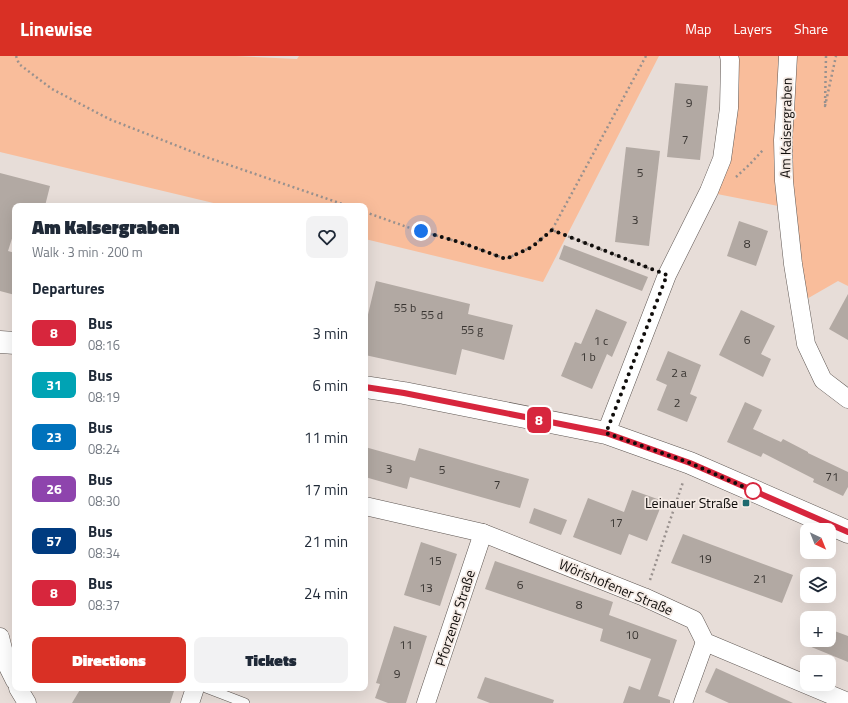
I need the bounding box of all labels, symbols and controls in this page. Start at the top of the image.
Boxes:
text: Linewise [20,14,92,43]
text: Map [685,18,711,39]
text: Layers [733,18,772,39]
text: Share [794,18,828,39]
street label: Am Kaisergraben [774,78,797,178]
house number: 9 [686,93,693,112]
house number: 7 [682,130,688,149]
house number: 5 [637,163,644,182]
house number: 3 [632,210,638,229]
text: Am Kaisergraben [32,212,179,241]
button: heart [306,216,348,258]
your location [411,221,431,241]
house number: 8 [744,234,751,253]
text: Walk · 3 min · 200 m [32,242,143,262]
text: Departures [32,277,105,300]
house number: 55 b [394,298,416,317]
house number: 55 d [421,305,443,324]
text: Bus [88,312,113,335]
house number: 55 g [461,320,483,339]
text: 8 [50,322,58,343]
text: 3 min [312,322,348,345]
house number: 6 [744,330,751,349]
house number: 1 c [594,331,608,350]
text: 08:16 [88,335,120,355]
house number: 1 b [580,347,596,366]
house number: 2 a [671,363,687,382]
text: Bus [88,364,113,387]
text: 31 [46,374,62,395]
text: 6 min [312,374,348,397]
text: 08:19 [88,387,120,407]
house number: 2 [674,393,680,412]
line badge: 8 [526,407,552,433]
text: 8 [535,409,543,430]
text: Bus [88,416,113,439]
text: 23 [46,426,62,447]
text: 11 min [304,426,348,449]
text: 08:24 [88,439,120,459]
house number: 3 [386,459,392,478]
house number: 5 [439,460,446,479]
house number: 71 [825,467,839,486]
text: Bus [88,468,113,491]
house number: 7 [494,475,500,494]
text: 26 [46,478,62,499]
text: 17 min [304,478,348,501]
unlabelled marker [744,482,762,500]
text: 08:30 [88,491,120,511]
place label: Leinauer Straße [645,492,738,513]
marker: Leinauer Straße [741,498,751,508]
house number: 17 [609,513,623,532]
text: Bus [88,520,113,543]
north arrow [800,523,836,559]
map controls [800,523,836,691]
text: 57 [46,530,62,551]
text: 21 min [304,530,348,553]
text: 08:34 [88,543,120,563]
house number: 19 [698,549,712,568]
house number: 15 [428,551,442,570]
street label: Wörishofener Straße [556,553,677,620]
street label: Pforzener Straße [429,567,480,669]
button: layers [800,567,836,603]
house number: 21 [753,569,767,588]
text: Bus [88,572,113,595]
house number: 6 [517,575,524,594]
house number: 13 [419,578,433,597]
text: 8 [50,582,58,603]
text: 24 min [304,582,348,605]
text: 08:37 [88,595,120,615]
house number: 8 [576,595,583,614]
button: + [800,611,836,647]
house number: 10 [625,625,639,644]
house number: 11 [399,635,413,654]
button: Directions [32,637,186,683]
button: Tickets [194,637,348,683]
button: − [800,655,836,691]
house number: 9 [394,664,401,683]

